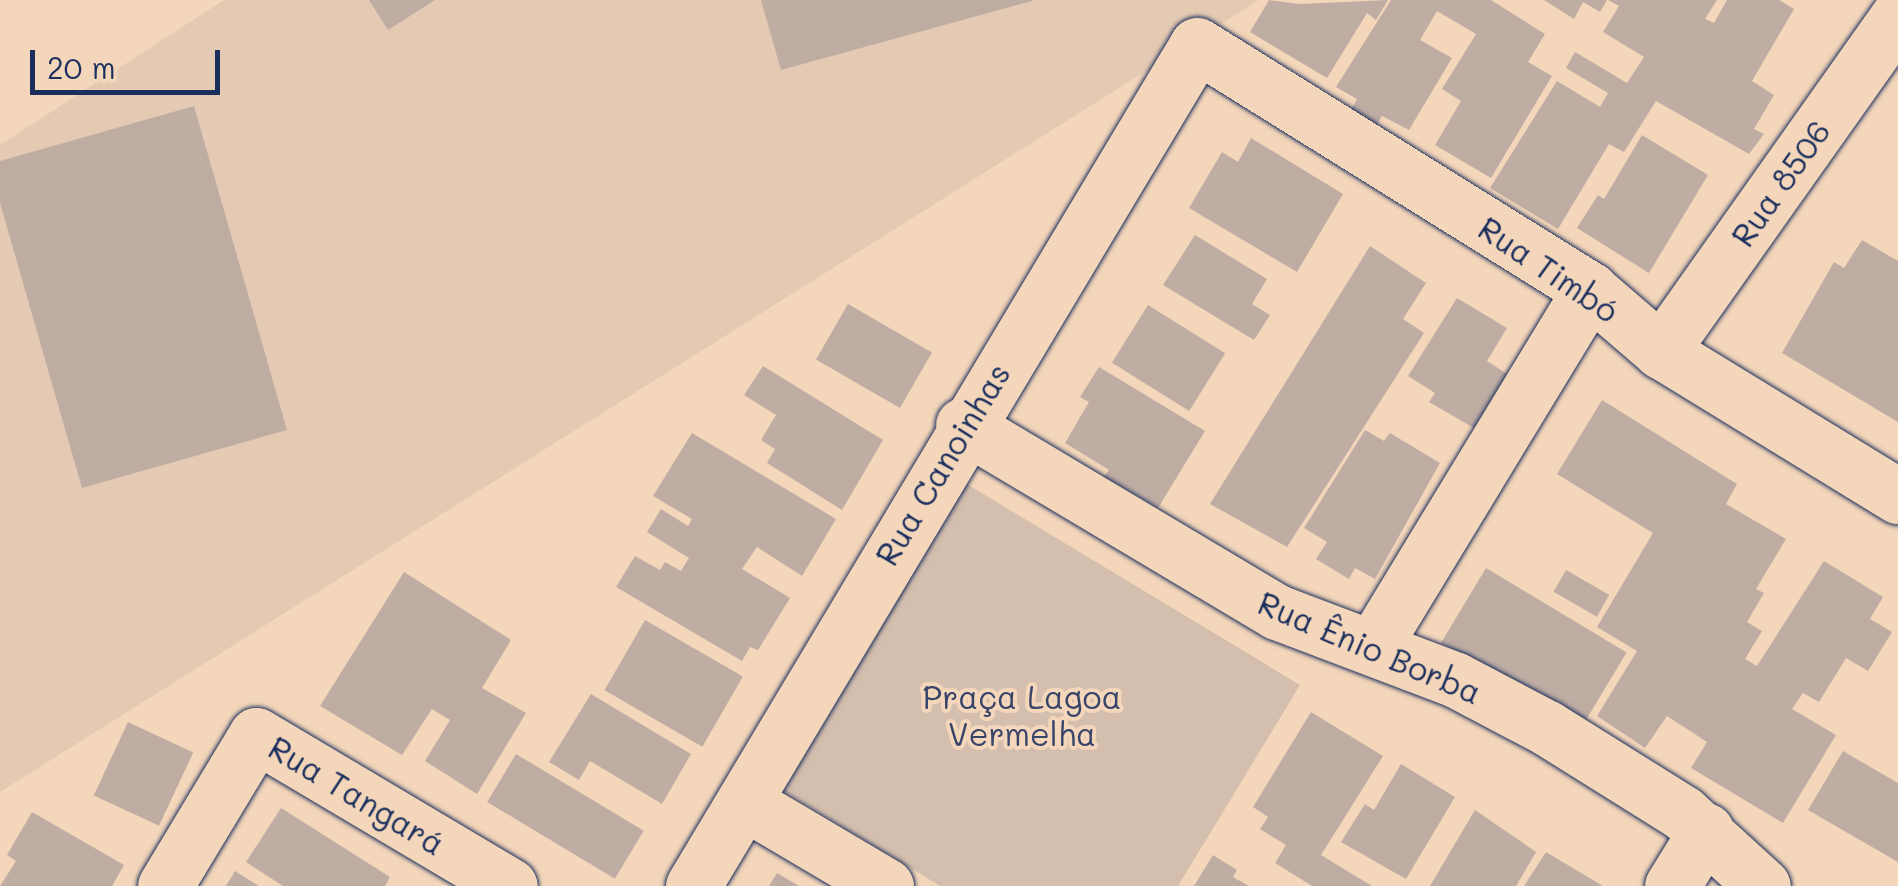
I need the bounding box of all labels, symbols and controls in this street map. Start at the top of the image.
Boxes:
scale bar [35,30,225,92]
text: 20 m [47,47,116,87]
street label: Rua 8506 [1723,112,1837,254]
street label: Rua Timbó [1472,208,1626,330]
street label: Rua Canoinhas [867,356,1017,572]
street label: Rua Ênio Borba [1253,583,1487,711]
park label: Praça Lagoa Vermelha [923,678,1121,753]
street label: Rua Tangará [262,728,452,862]

